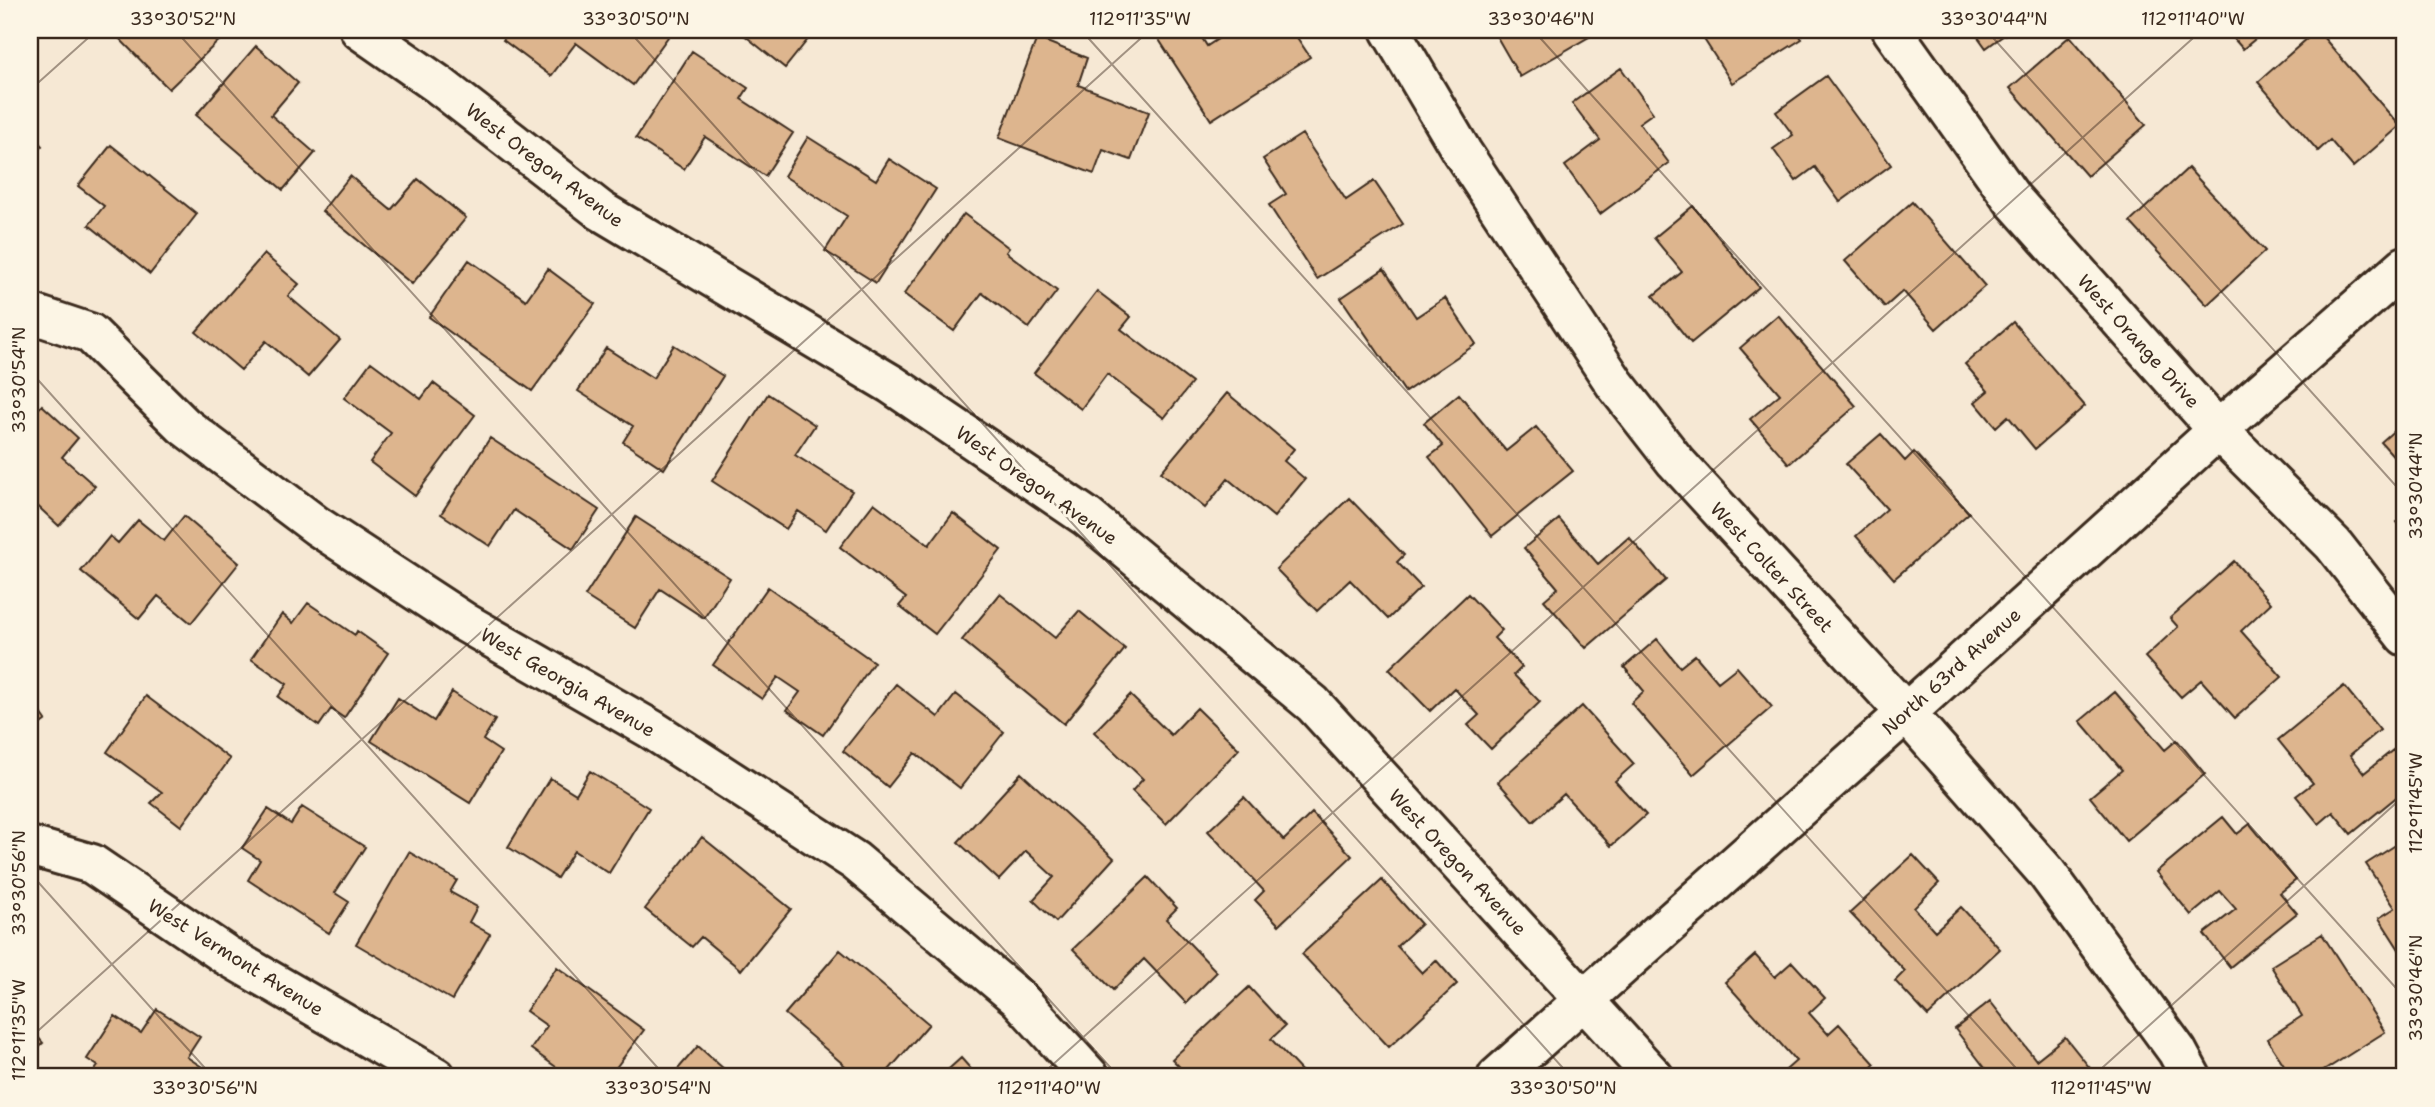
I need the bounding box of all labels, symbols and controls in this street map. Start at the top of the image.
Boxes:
text: 33°30'52"N [130,7,236,31]
text: 33°30'50"N [582,7,690,31]
text: 112°11'35"W [1089,7,1191,31]
text: 33°30'46"N [1488,7,1594,31]
text: 33°30'44"N [1940,7,2048,31]
text: 112°11'40"W [2141,7,2245,31]
street label: West Oregon Avenue [461,98,629,233]
street label: West Orange Drive [2072,269,2205,414]
text: 33°30'54"N [7,327,31,433]
street label: West Oregon Avenue [951,420,1122,551]
text: 33°30'44"N [2404,432,2428,540]
street label: West Colter Street [1705,497,1839,638]
street label: North 63rd Avenue [1876,602,2026,741]
street label: West Georgia Avenue [476,622,660,743]
text: 112°11'45"W [2404,752,2428,854]
street label: West Oregon Avenue [1383,784,1532,941]
text: 33°30'56"N [7,830,31,936]
street label: West Vermont Avenue [143,893,328,1022]
text: 33°30'46"N [2404,935,2428,1041]
text: 112°11'35"W [7,979,31,1081]
text: 33°30'56"N [152,1076,258,1100]
text: 33°30'54"N [605,1076,711,1100]
text: 112°11'40"W [997,1076,1101,1100]
text: 33°30'50"N [1509,1076,1617,1100]
text: 112°11'45"W [2050,1076,2152,1100]

